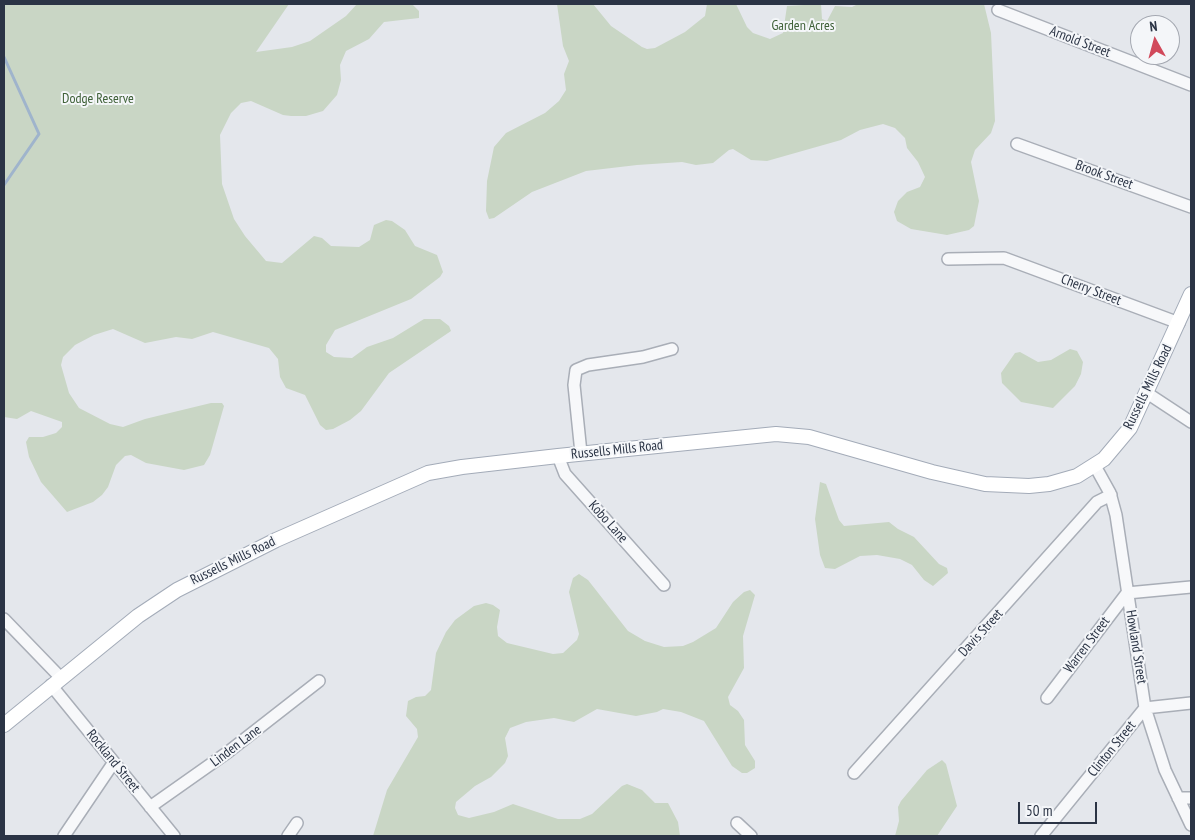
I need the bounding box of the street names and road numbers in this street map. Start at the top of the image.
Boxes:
street label: Arnold Street [1047,23,1113,61]
street label: Brook Street [1073,157,1135,193]
street label: Cherry Street [1058,271,1124,309]
street label: Russells Mills Road [1120,342,1176,432]
street label: Russells Mills Road [570,437,664,463]
street label: Kobo Lane [585,498,631,546]
street label: Russells Mills Road [188,533,278,589]
street label: Davis Street [955,606,1007,660]
street label: Howland Street [1122,609,1150,685]
street label: Warren Street [1060,614,1114,676]
street label: Clinton Street [1084,718,1140,780]
street label: Linden Lane [207,722,265,770]
street label: Rockland Street [83,726,143,796]

